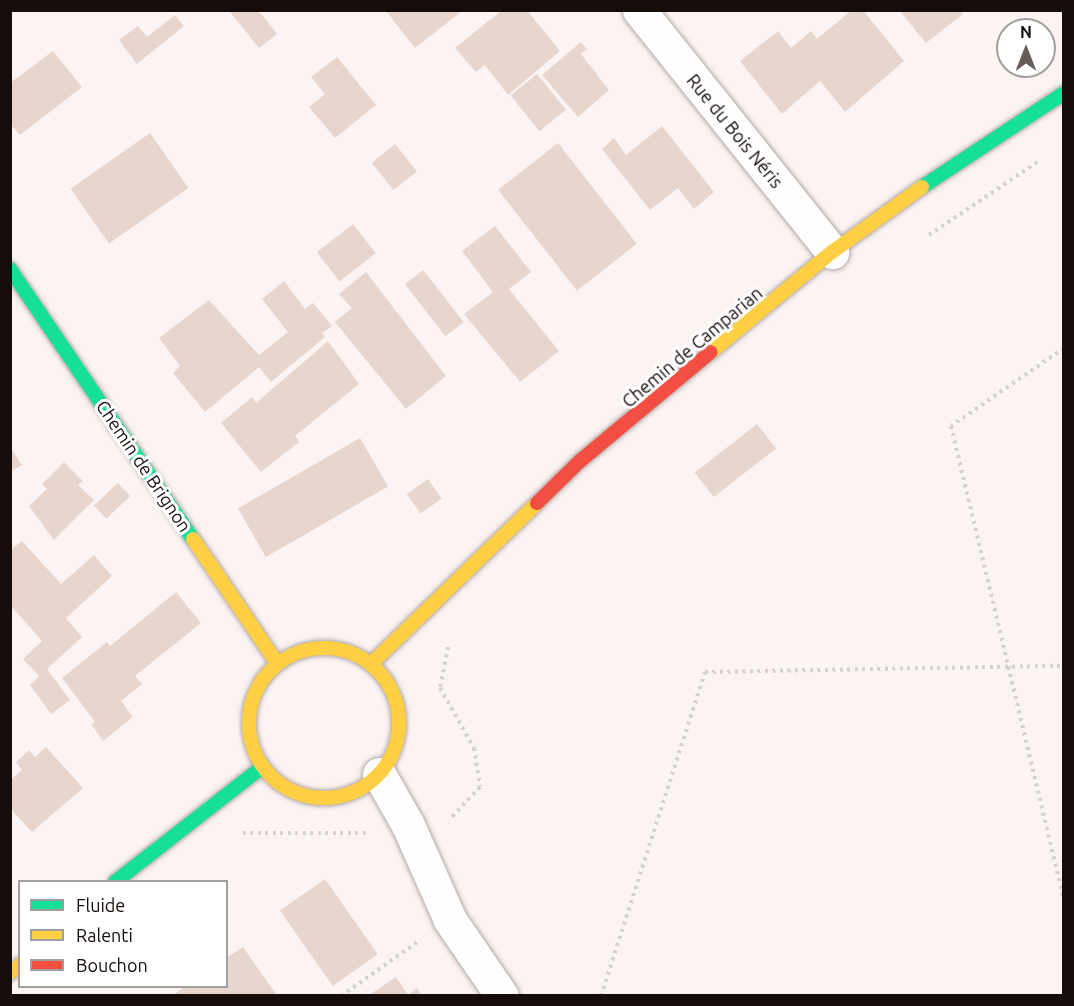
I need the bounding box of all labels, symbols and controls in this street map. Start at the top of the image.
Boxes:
north arrow [996,18,1056,78]
text: N [1020,23,1032,41]
street label: Rue du Bois Néris [682,70,788,192]
street label: Chemin de Camparian [617,282,767,412]
street label: Chemin de Brignon [92,396,196,536]
legend [18,880,228,988]
text: Fluide [76,895,125,915]
text: Ralenti [76,925,133,945]
text: Bouchon [76,955,148,975]

